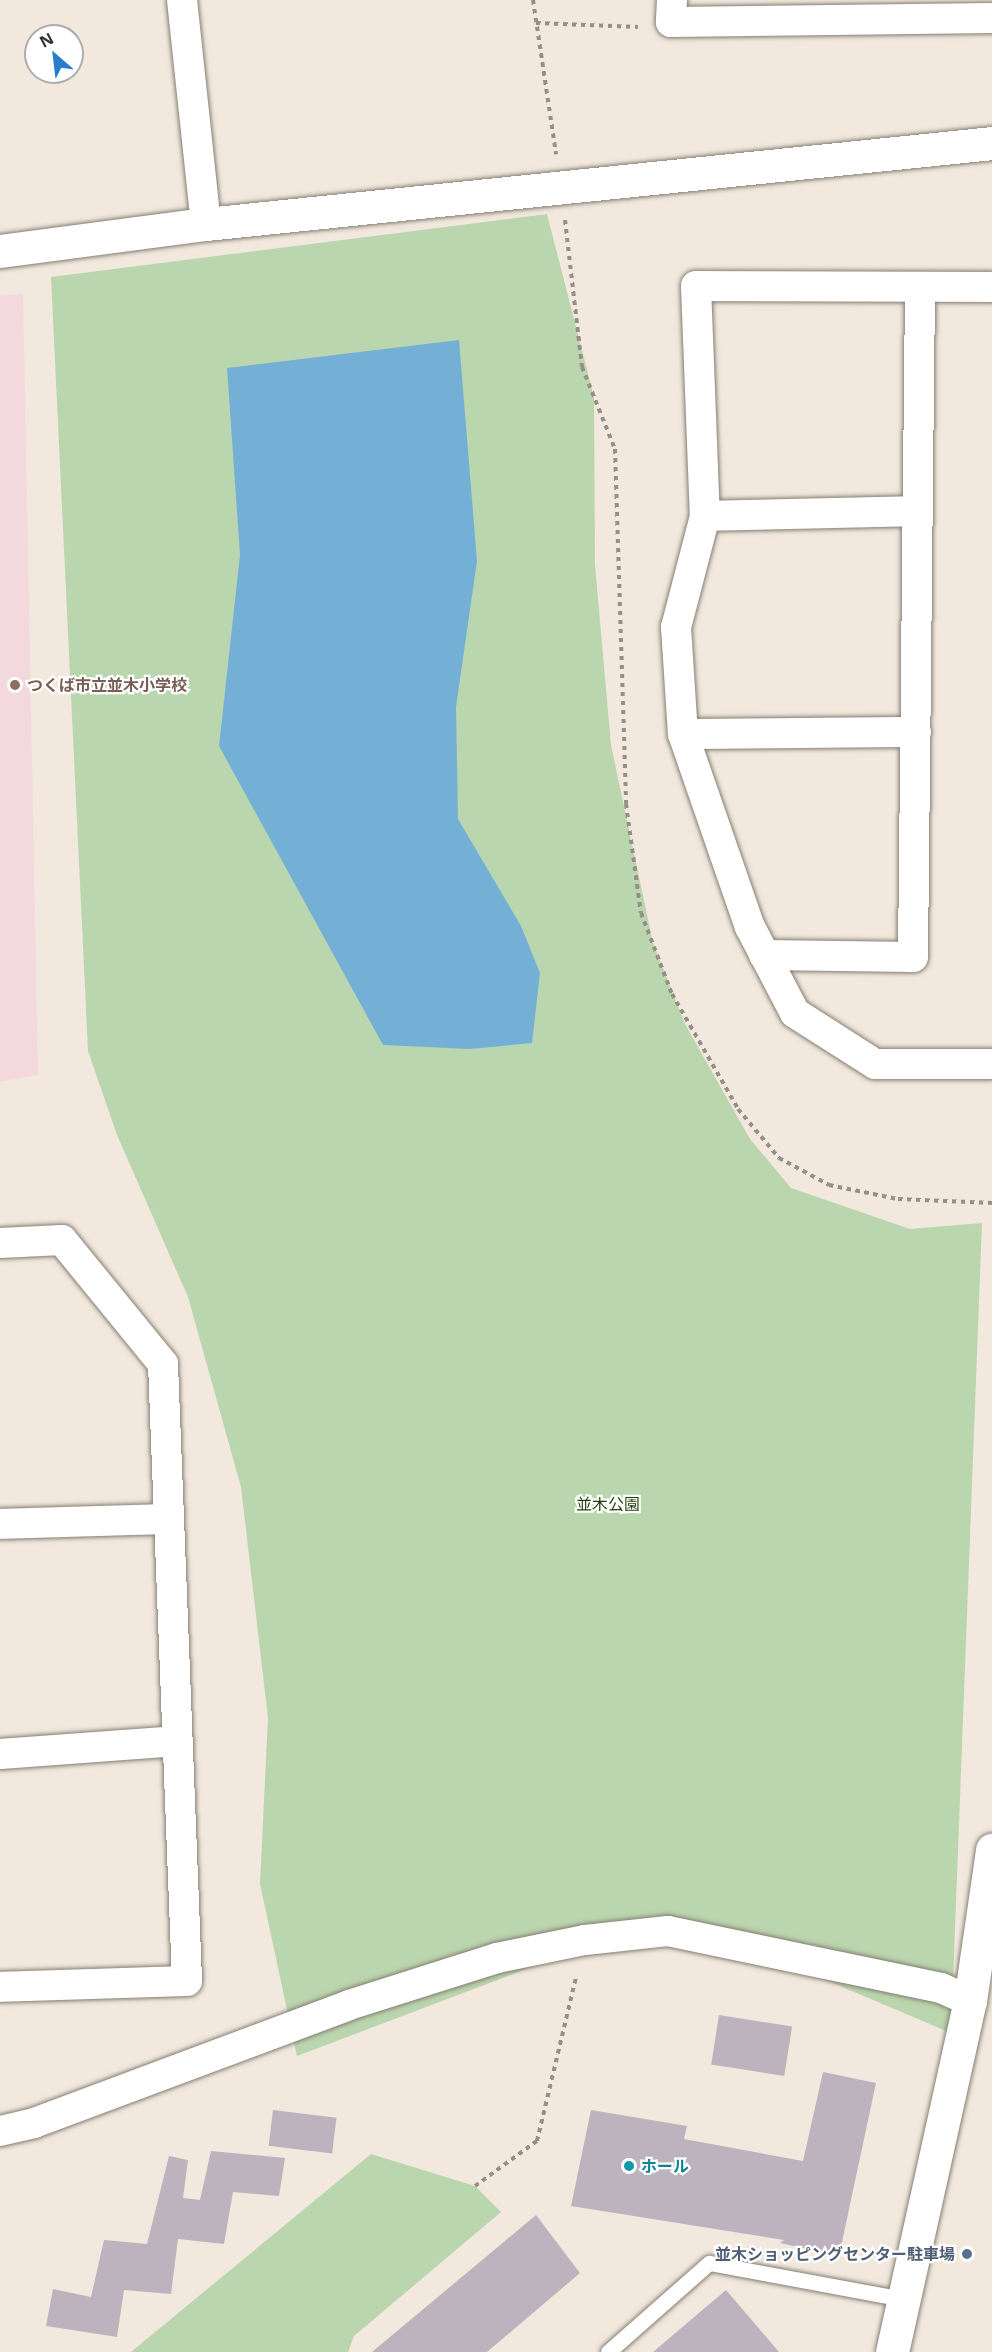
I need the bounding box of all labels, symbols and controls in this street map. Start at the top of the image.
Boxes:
north arrow [24,24,84,84]
text: N [36,27,57,53]
place label: つくば市立並木小学校 [27,675,187,695]
marker: つくば市立並木小学校 [8,678,22,692]
park label: 並木公園 [576,1494,640,1514]
place label: ホール [641,2156,689,2176]
marker: ホール [622,2159,636,2173]
place label: 並木ショッピングセンター駐車場 [715,2244,955,2264]
marker: 並木ショッピングセンター駐車場 [960,2247,974,2261]

